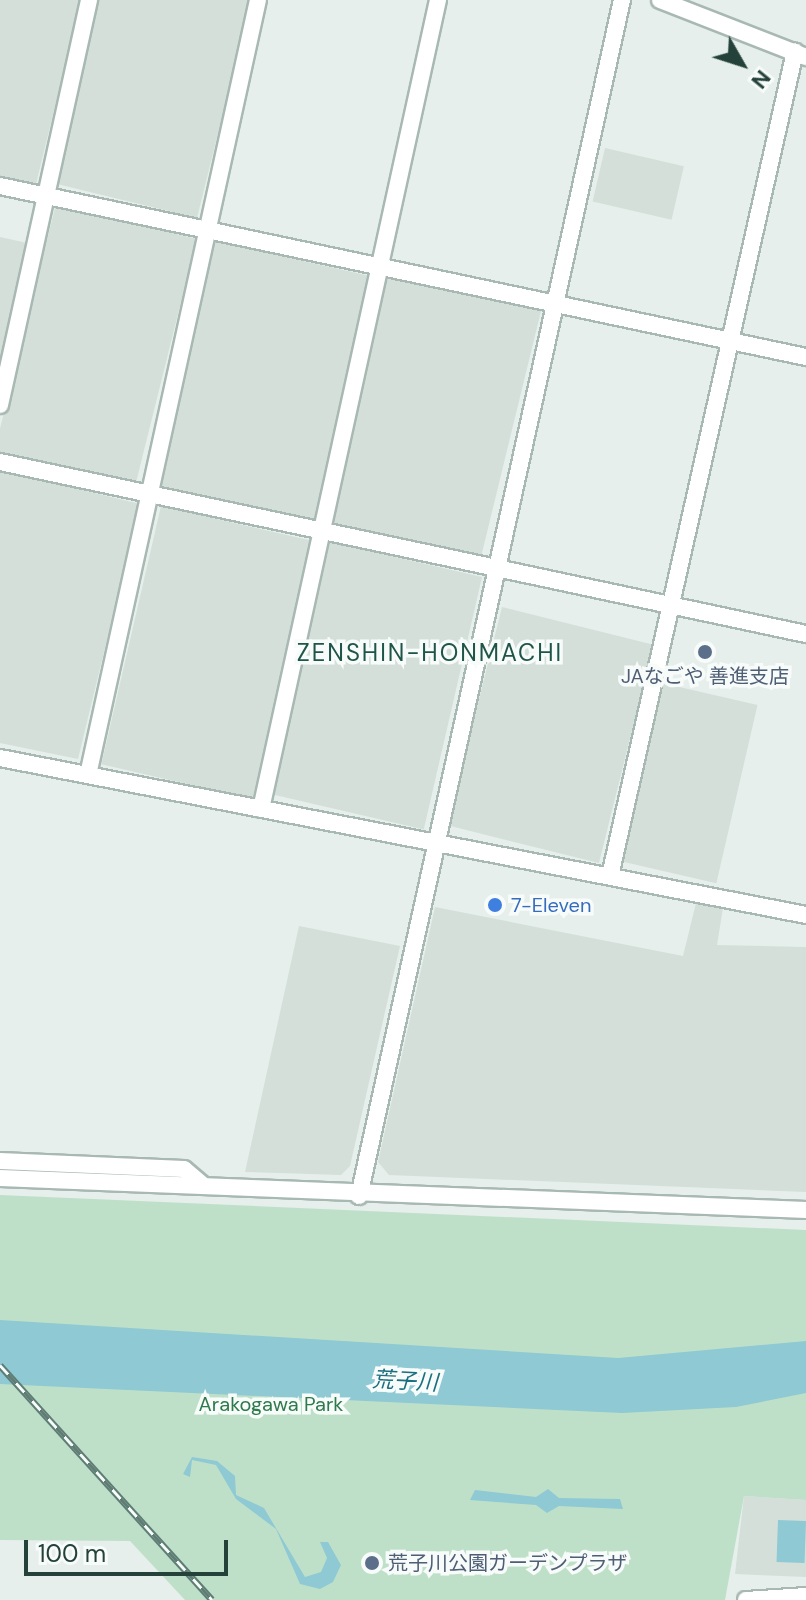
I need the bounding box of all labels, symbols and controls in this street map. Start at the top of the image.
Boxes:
north arrow [702,24,782,104]
text: N [745,64,777,95]
district label: ZENSHIN-HONMACHI [297,639,563,667]
marker: JAなごや 善進支店 [696,643,714,661]
place label: JAなごや 善進支店 [621,664,789,688]
place label: 7-Eleven [511,893,591,917]
marker: 7-Eleven [486,896,504,914]
water label: 荒子川 [371,1366,439,1396]
park label: Arakogawa Park [199,1392,343,1416]
scale bar [28,1524,232,1574]
text: 100 m [38,1538,106,1569]
place label: 荒子川公園ガーデンプラザ [388,1551,628,1575]
marker: 荒子川公園ガーデンプラザ [363,1554,381,1572]

